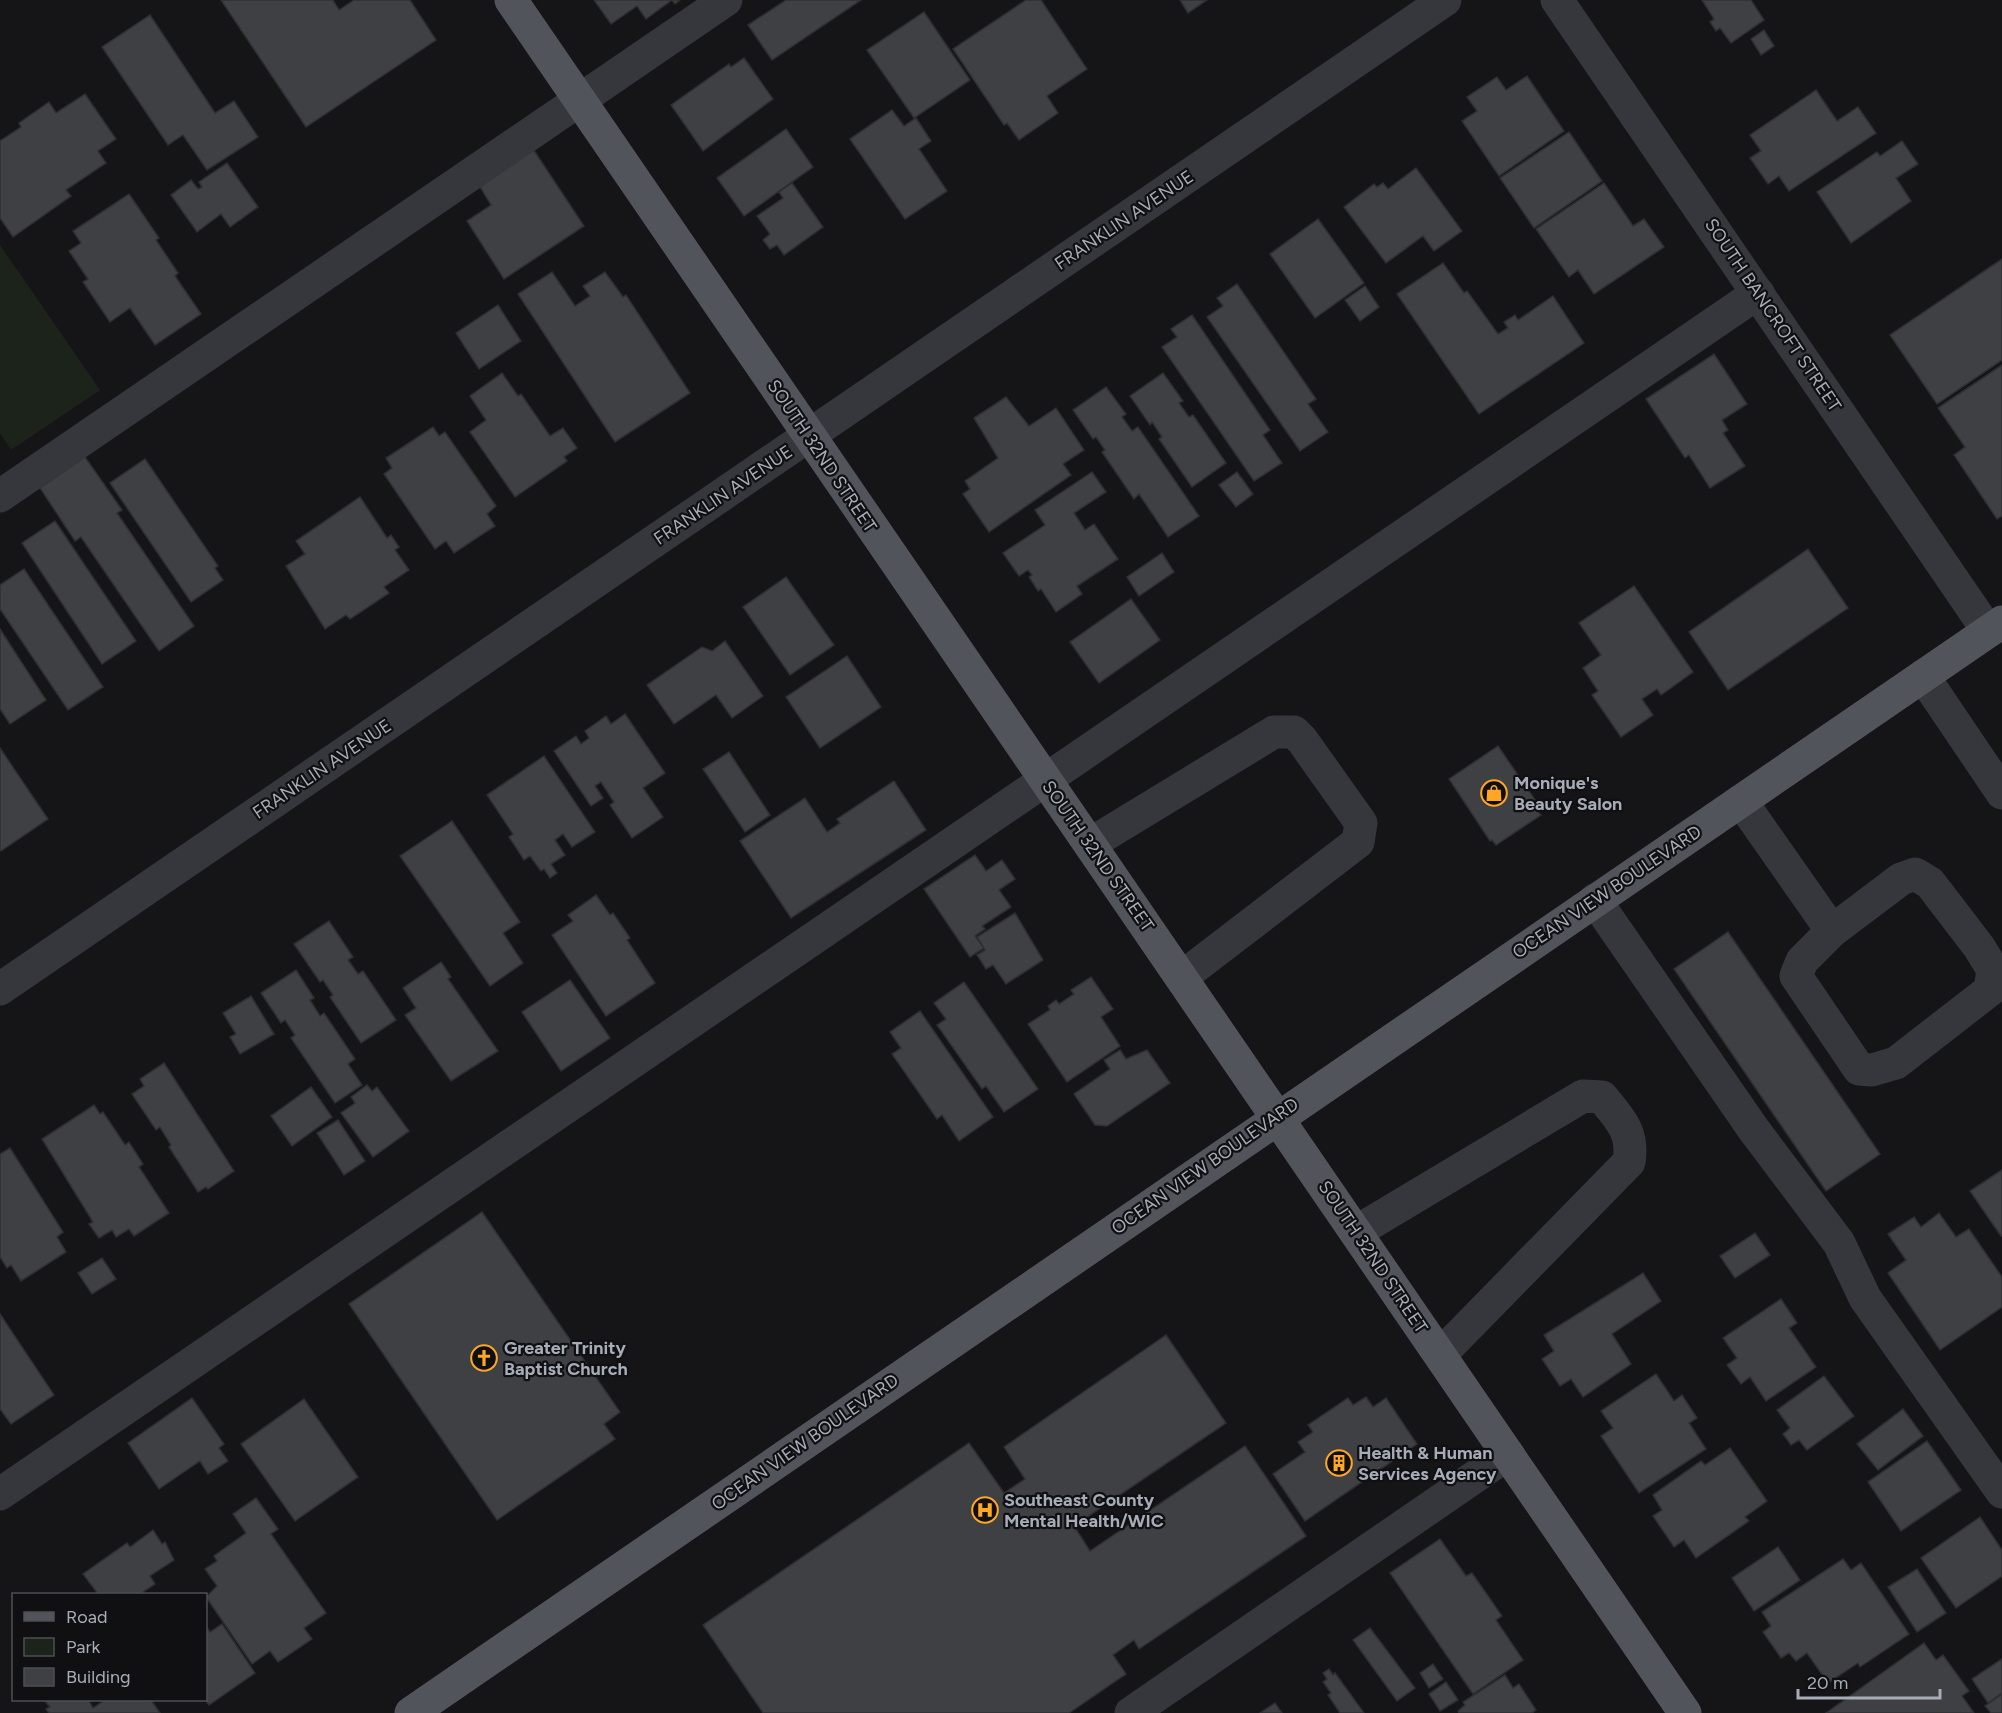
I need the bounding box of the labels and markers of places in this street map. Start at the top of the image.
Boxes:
place label: Monique's Beauty Salon [1514,772,1622,815]
shop icon: Monique's Beauty Salon [1479,778,1509,808]
place label: Greater Trinity Baptist Church [504,1337,628,1380]
church icon: Greater Trinity Baptist Church [469,1343,499,1373]
place label: Health & Human Services Agency [1358,1442,1497,1485]
building icon: Health & Human Services Agency [1324,1448,1354,1478]
place label: Southeast County Mental Health/WIC [1004,1489,1164,1532]
hospital icon: Southeast County Mental Health/WIC [970,1495,1000,1525]

